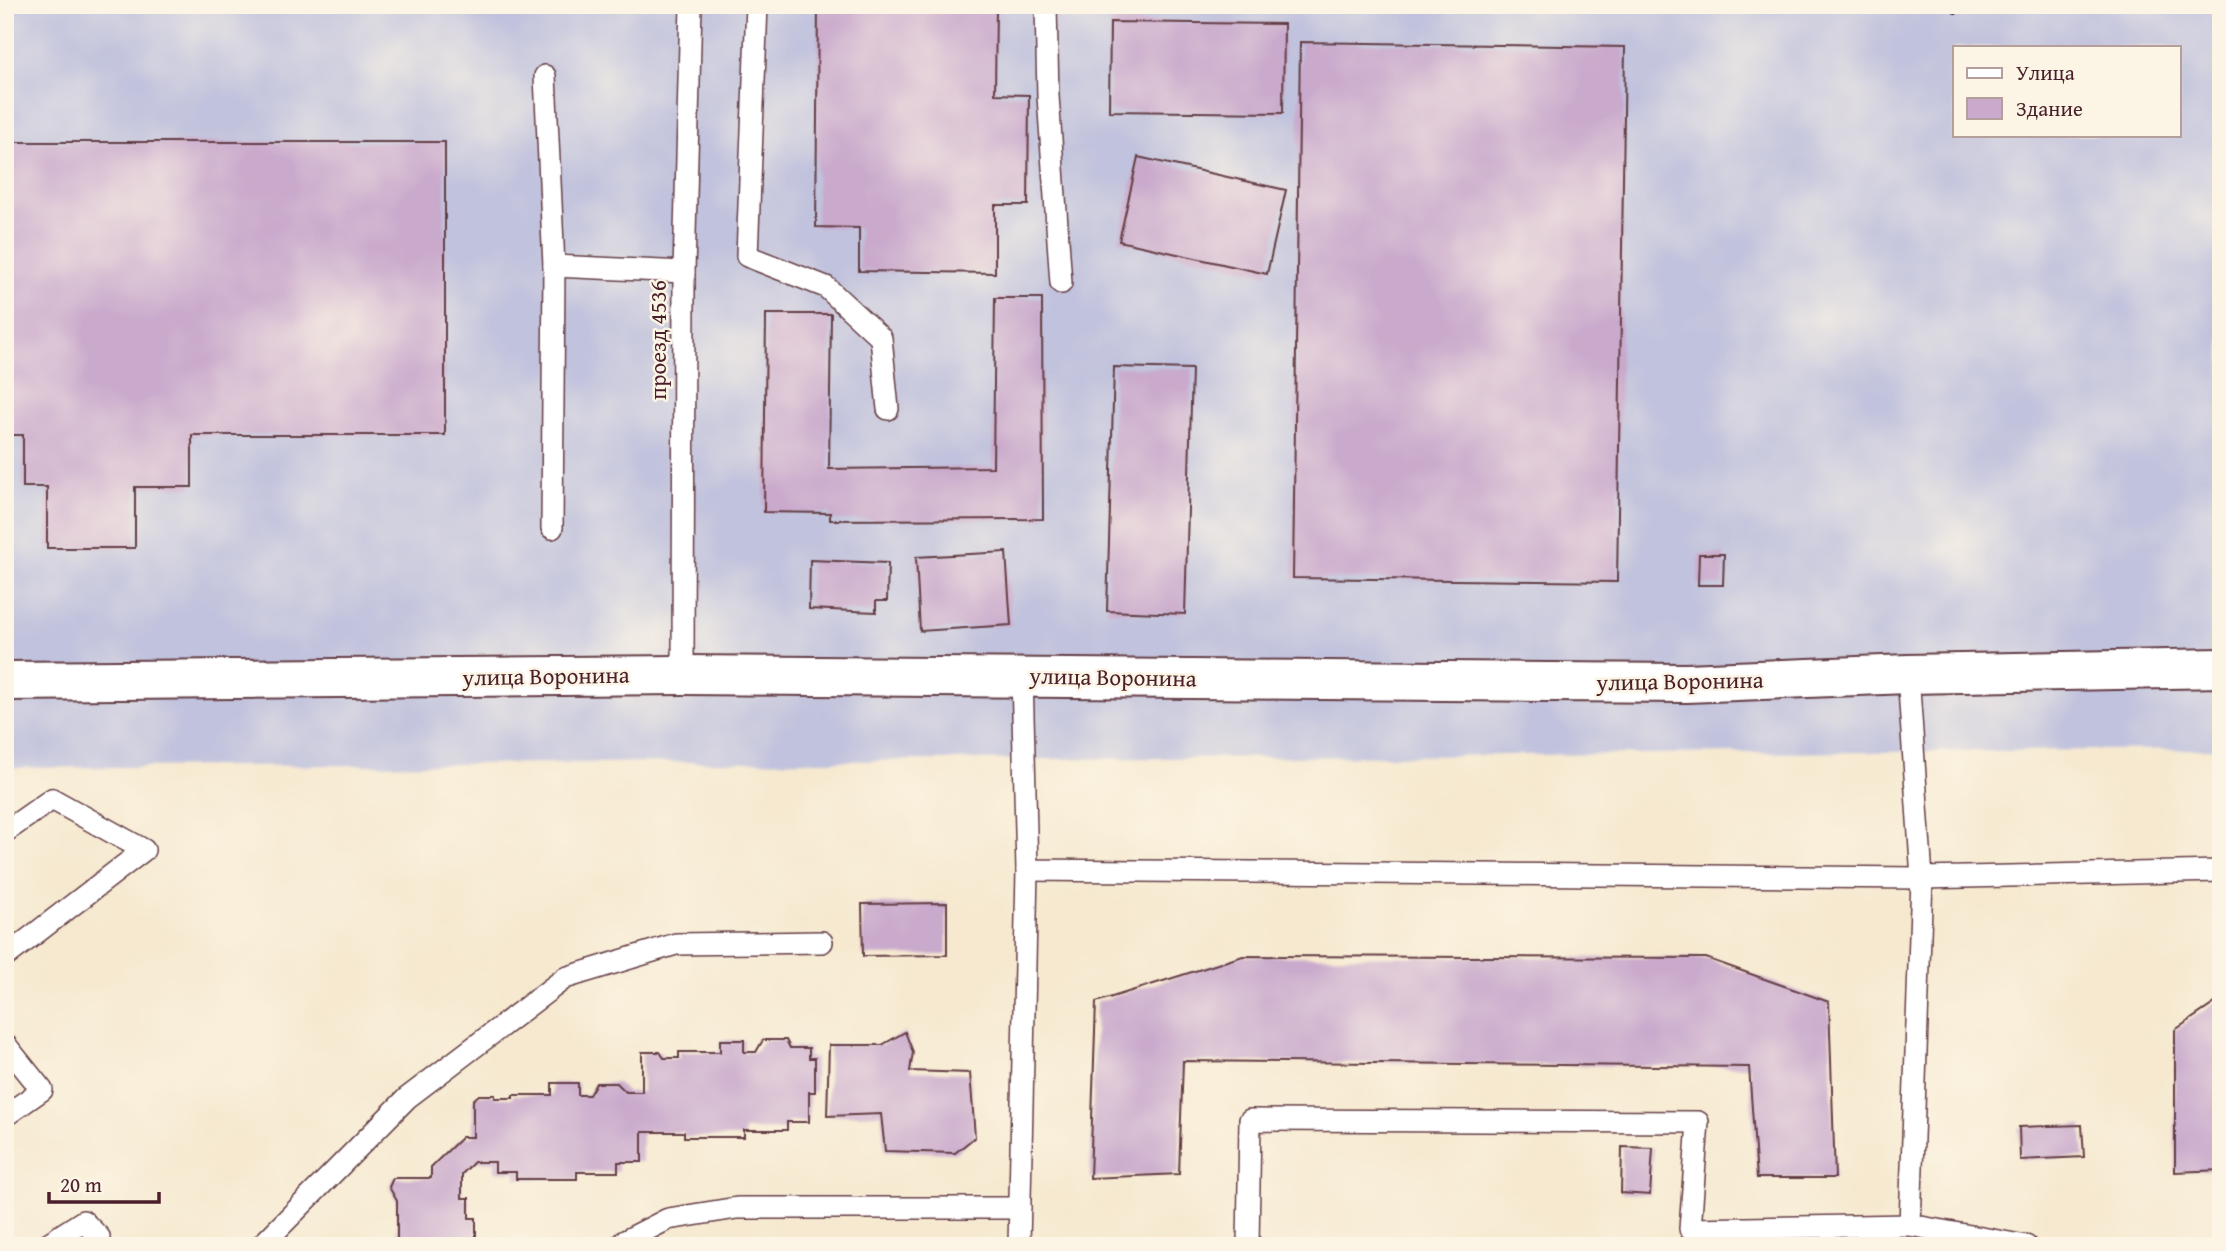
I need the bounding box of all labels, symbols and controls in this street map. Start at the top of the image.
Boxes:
legend [1953,46,2180,136]
text: Улица [2016,57,2075,88]
text: Здание [2016,93,2083,124]
street label: проезд 4536 [641,280,674,400]
street label: улица Воронина [461,658,630,693]
street label: улица Воронина [1028,659,1197,694]
street label: улица Воронина [1595,663,1764,698]
scale bar [49,1160,159,1204]
text: 20 m [60,1169,102,1200]

